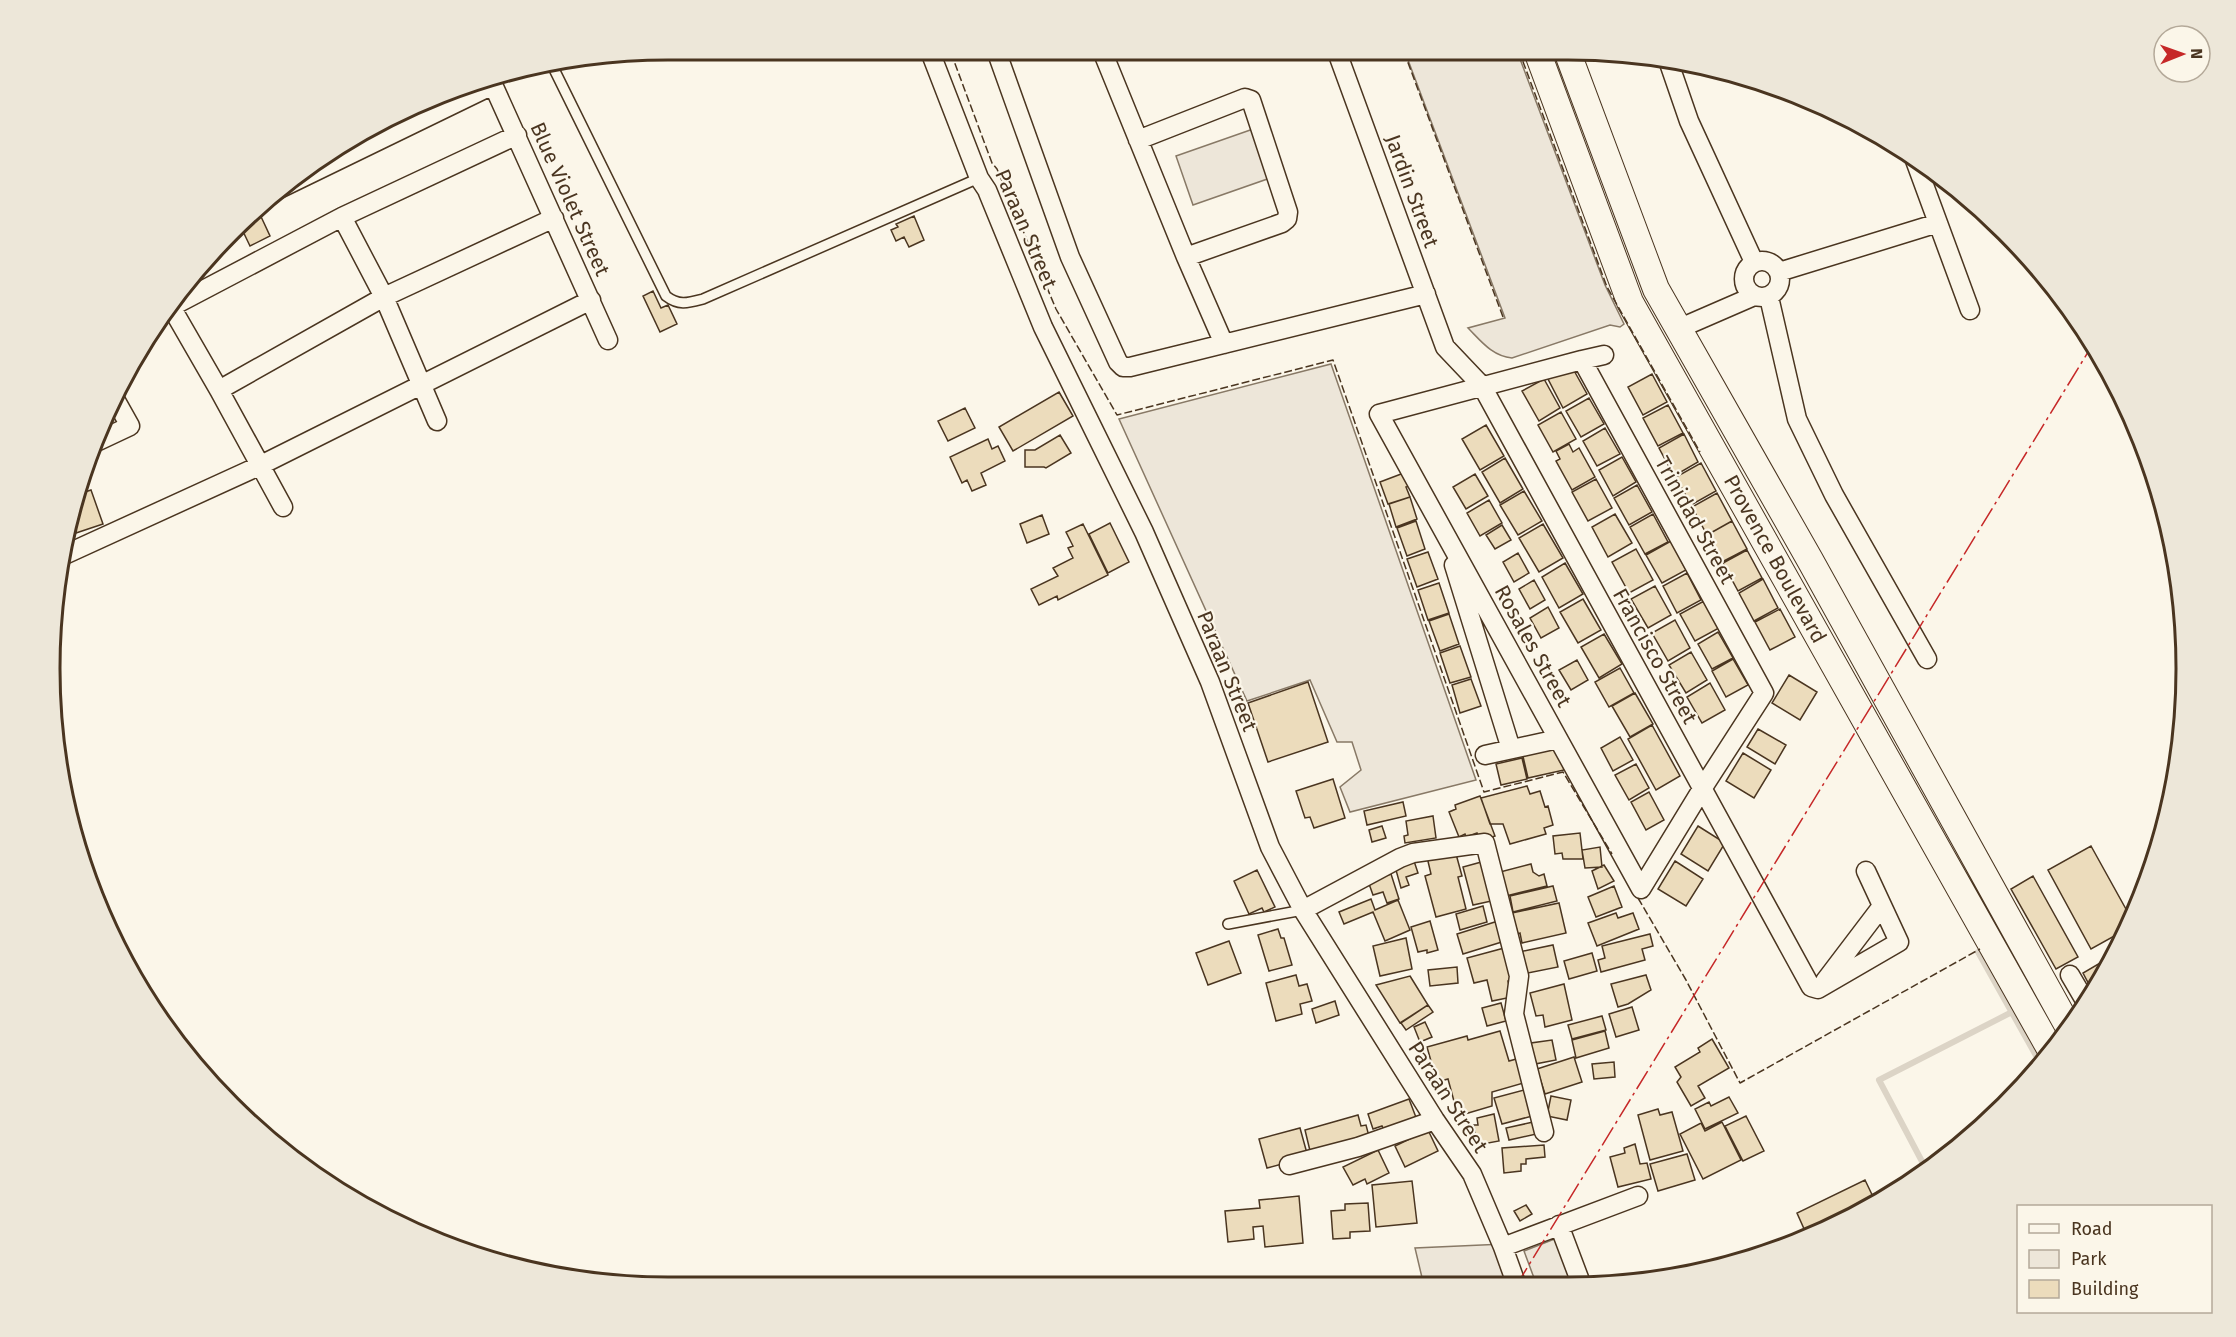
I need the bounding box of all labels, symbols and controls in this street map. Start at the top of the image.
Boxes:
north arrow [2152,24,2212,84]
text: N [2187,48,2206,59]
street label: Blue Violet Street [524,118,616,280]
street label: Jardin Street [1379,131,1445,252]
street label: Paraan Street [989,165,1063,293]
street label: Trinidad Street [1649,452,1741,589]
street label: Provence Boulevard [1718,470,1832,648]
street label: Rosales Street [1489,581,1577,712]
street label: Francisco Street [1607,584,1703,729]
street label: Paraan Street [1191,607,1263,735]
street label: Paraan Street [1402,1036,1494,1158]
legend [2017,1205,2212,1313]
text: Road [2071,1218,2113,1240]
text: Park [2071,1248,2107,1270]
text: Building [2071,1278,2139,1300]

